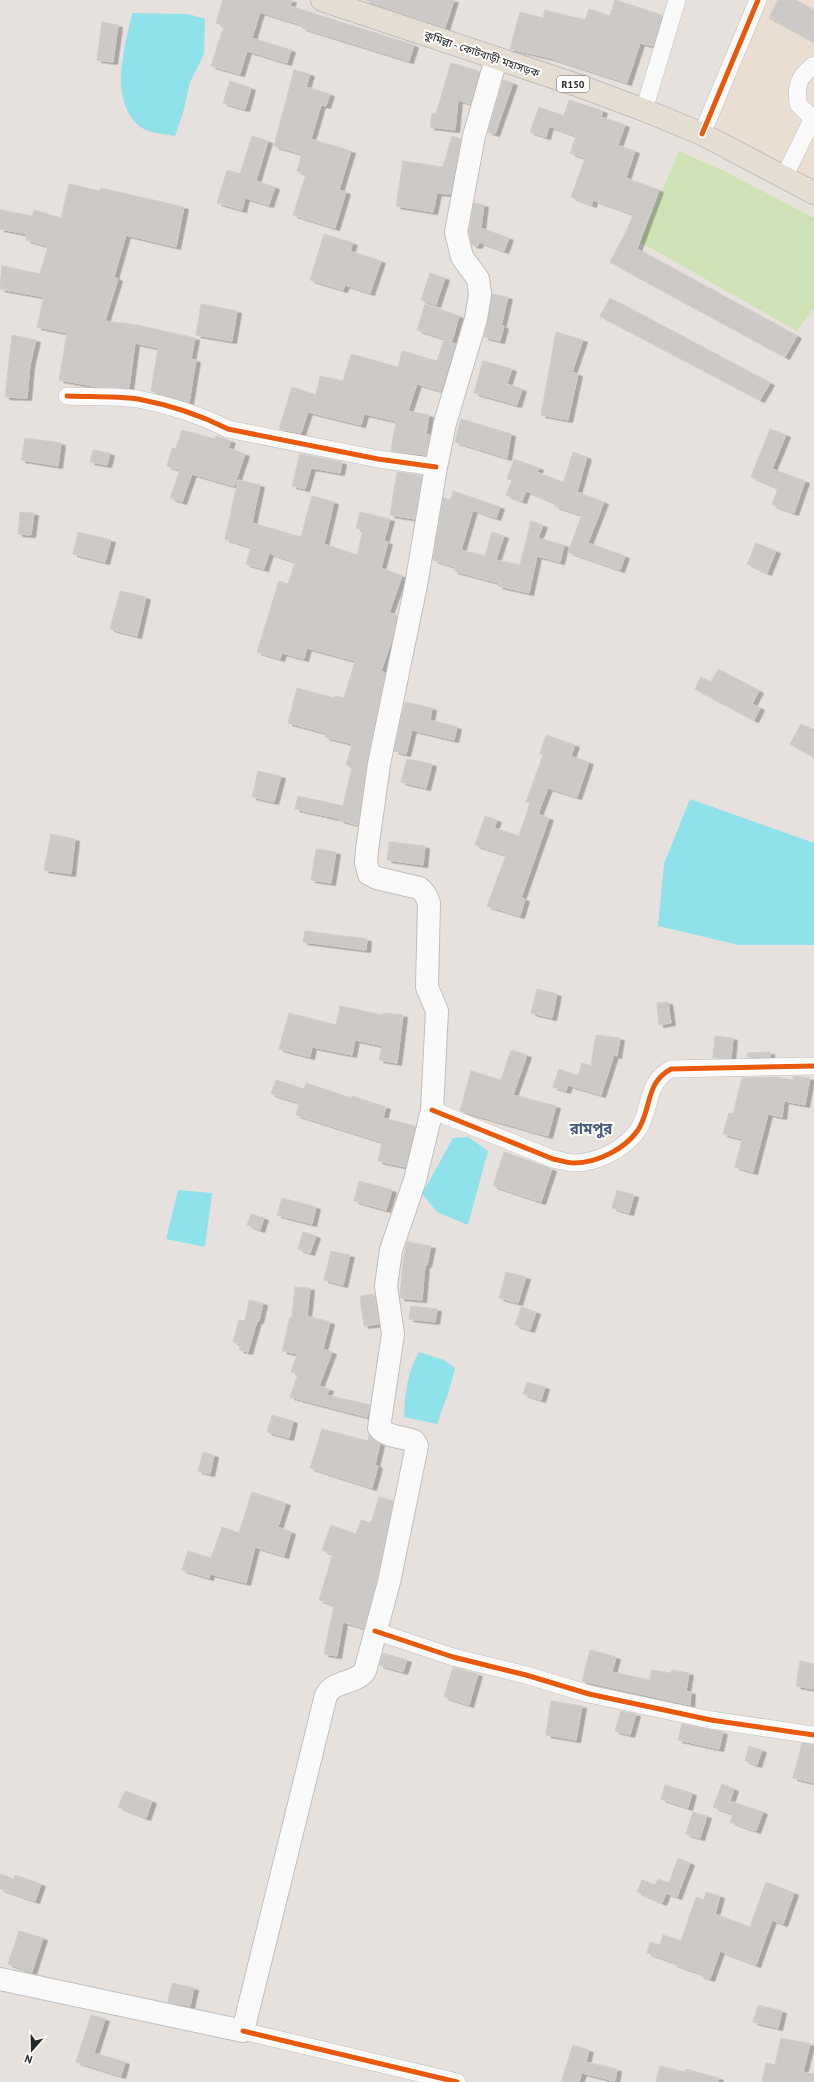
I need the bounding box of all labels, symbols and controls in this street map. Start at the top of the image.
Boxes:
street label: কুমিল্লা - কোটবাড়ী মহাসড়ক [422,27,542,80]
road number: R150 [557,76,589,92]
district label: রামপুর [569,1119,613,1139]
north arrow [12,2030,52,2070]
text: N [23,2052,34,2067]

